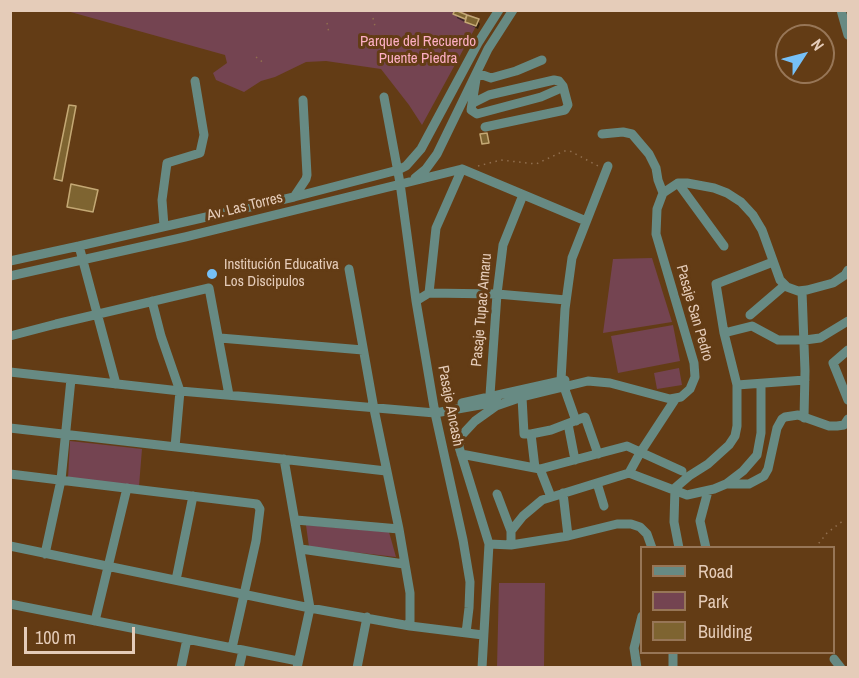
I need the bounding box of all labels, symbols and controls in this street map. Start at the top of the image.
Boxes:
north arrow [775,24,835,84]
park label: Parque del Recuerdo Puente Piedra [360,33,476,68]
text: N [806,34,830,55]
street label: Av. Las Torres [205,189,285,225]
street label: Pasaje Tupac Amaru [468,253,496,367]
place label: Institución Educativa Los Discipulos [224,256,339,291]
street label: Pasaje San Pedro [672,263,716,363]
marker: Institución Educativa Los Discipulos [205,267,219,281]
street label: Pasaje Ancash [433,364,467,448]
legend [640,546,835,654]
text: Road [698,559,733,584]
text: Park [698,589,728,614]
scale bar [27,615,138,653]
text: Building [698,619,752,644]
text: 100 m [35,625,76,650]

